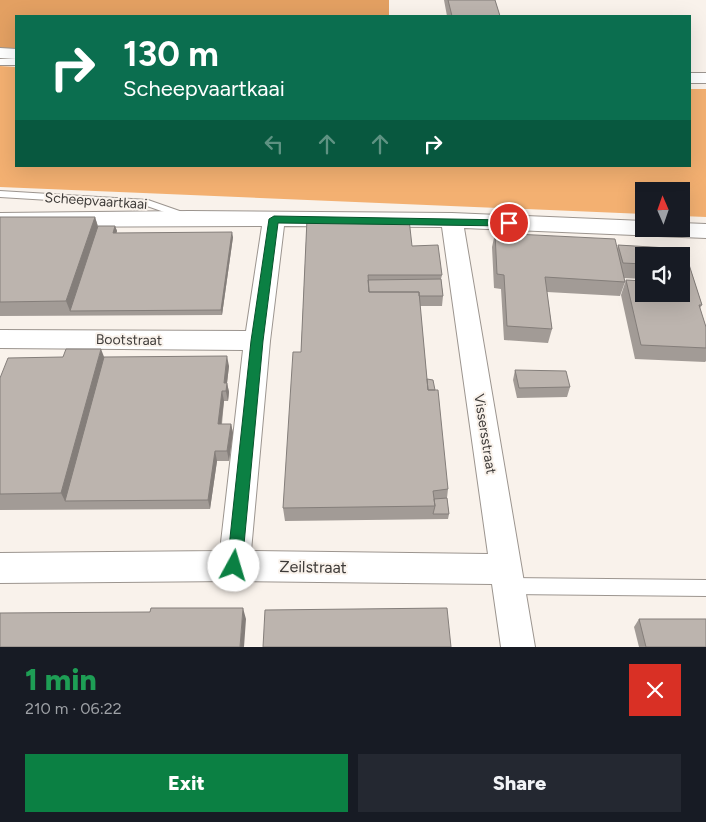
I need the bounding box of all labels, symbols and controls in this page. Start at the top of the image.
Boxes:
text: 130 m [123,33,219,75]
icon: right [40,35,105,100]
text: Scheepvaartkaai [123,75,285,102]
icon: left [260,130,288,158]
icon: ahead [313,130,341,158]
icon: ahead [366,130,394,158]
icon: right [419,130,447,158]
north arrow [635,182,690,238]
map controls [635,182,690,302]
street label: Scheepvaartkaai [44,189,148,213]
pin [488,202,530,244]
icon: arrive [495,209,523,237]
button: sound [635,247,690,302]
street label: Bootstraat [96,331,162,349]
street label: Vissersstraat [470,393,500,475]
position arrow [207,539,259,591]
street label: Zeilstraat [279,557,347,577]
text: 1 min [25,661,97,698]
button: close [629,664,681,716]
text: 210 m · 06:22 [25,699,122,718]
button: Exit [25,754,348,812]
button: Share [358,754,681,812]

